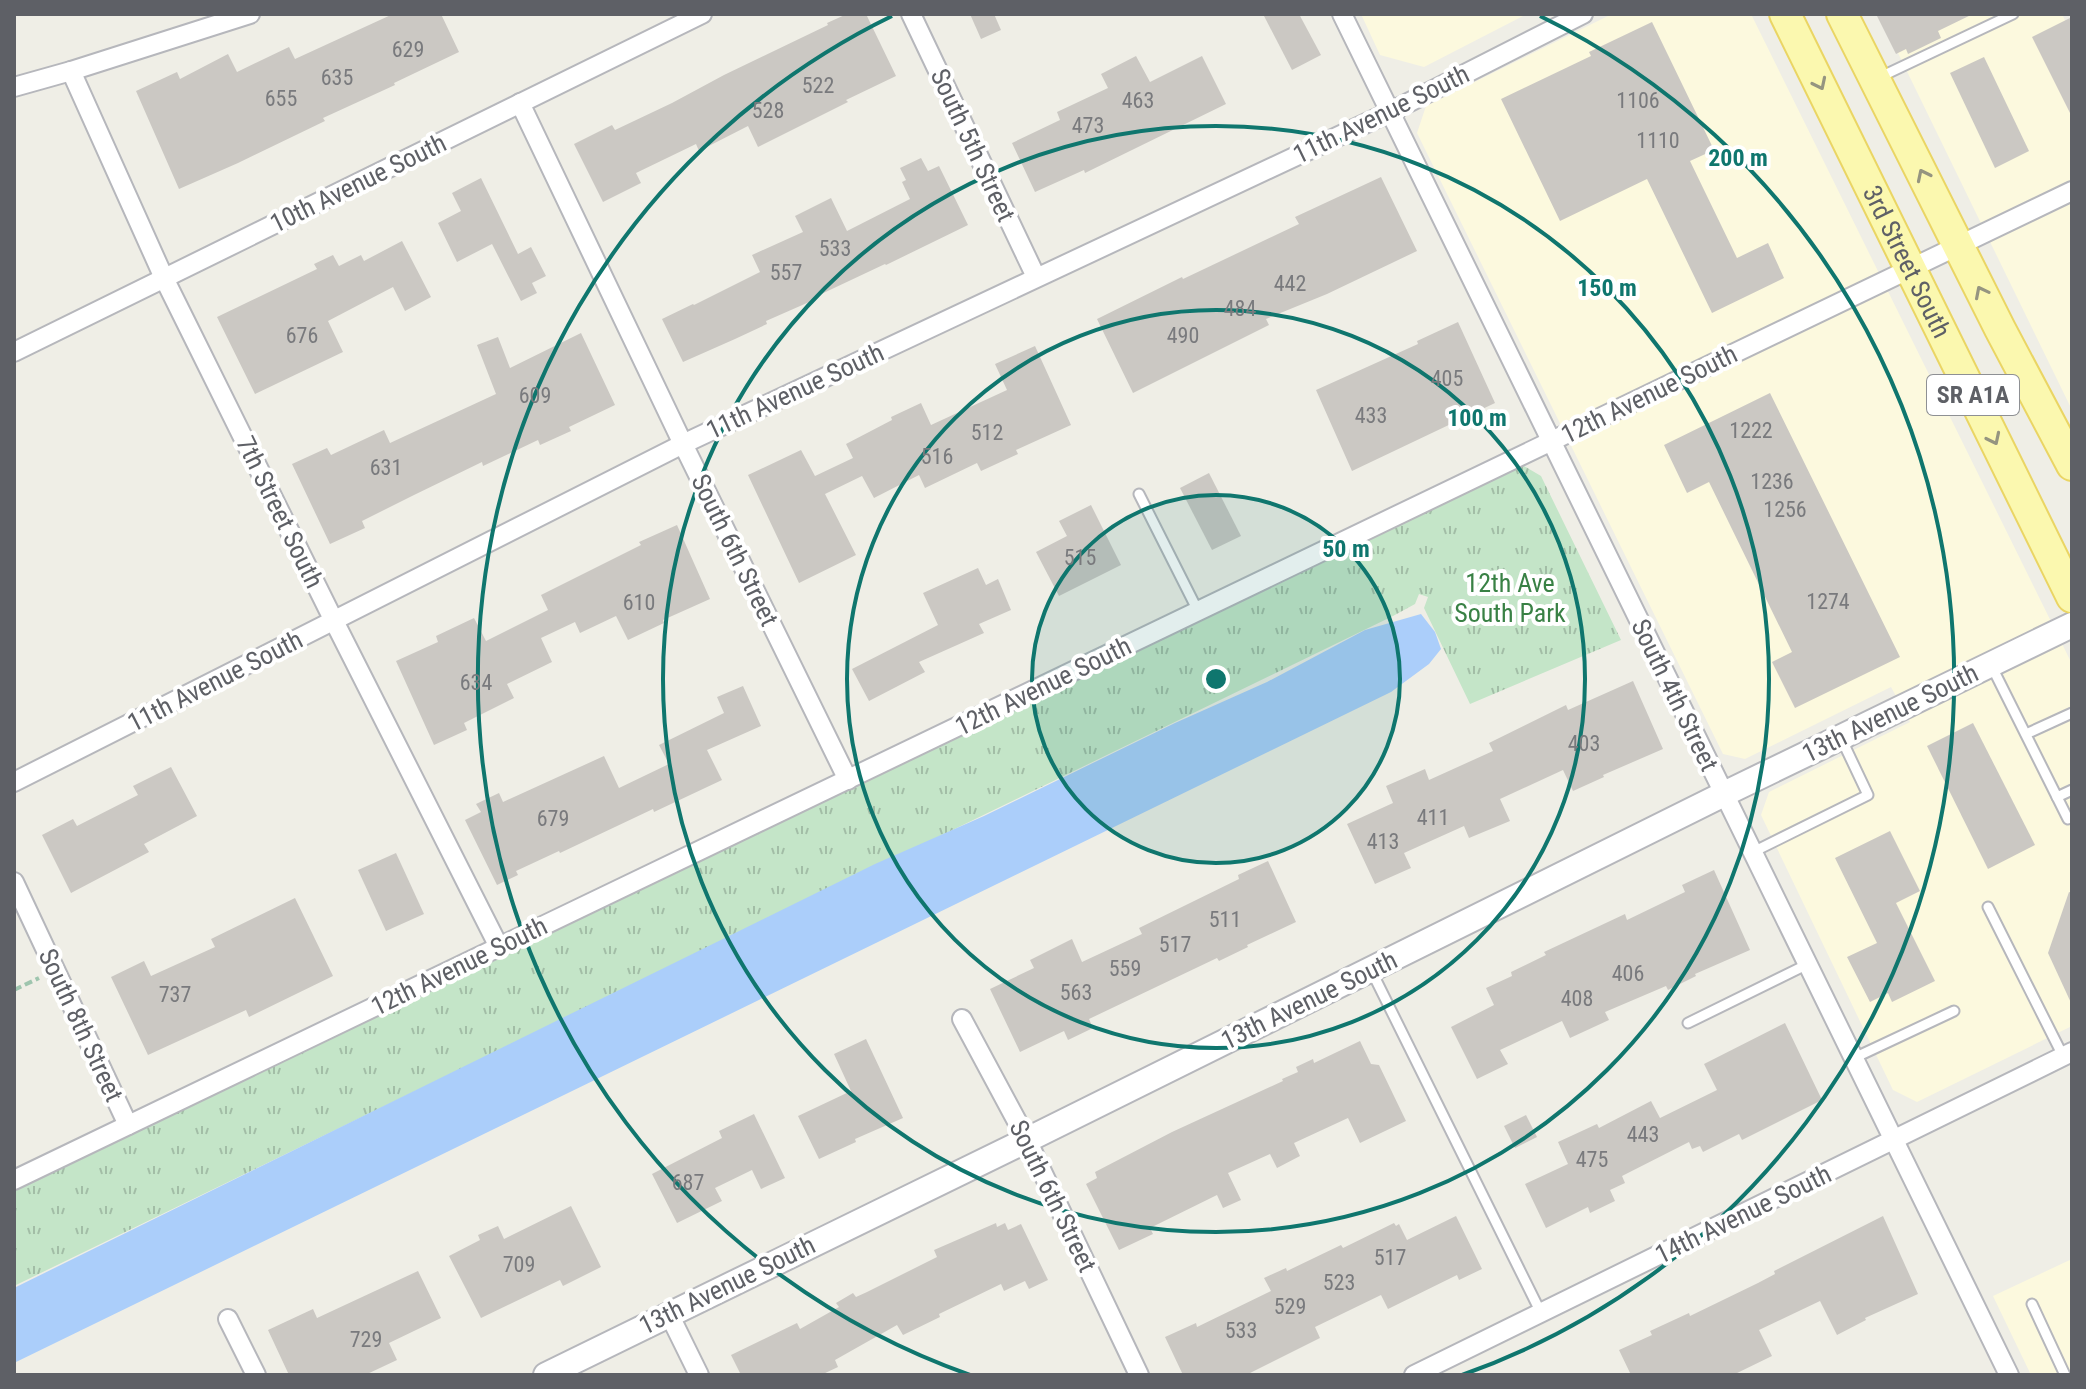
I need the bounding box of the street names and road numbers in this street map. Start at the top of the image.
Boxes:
street label: 11th Avenue South [1288,58,1474,170]
street label: South 5th Street [924,64,1022,226]
street label: 10th Avenue South [265,127,451,239]
street label: 3rd Street South [1857,181,1957,343]
street label: 11th Avenue South [702,337,888,445]
street label: 12th Avenue South [1556,338,1742,450]
road number: SR A1A [1927,375,2019,415]
street label: 7th Street South [230,431,330,593]
street label: South 6th Street [685,469,785,631]
street label: South 4th Street [1625,614,1725,776]
street label: 11th Avenue South [123,624,307,738]
street label: 12th Avenue South [950,630,1136,742]
street label: 13th Avenue South [1797,657,1983,769]
street label: 12th Avenue South [366,910,552,1022]
street label: South 8th Street [32,944,130,1106]
street label: 13th Avenue South [1216,944,1402,1056]
street label: South 6th Street [1003,1115,1103,1277]
street label: 14th Avenue South [1650,1158,1836,1270]
street label: 13th Avenue South [634,1229,820,1341]

